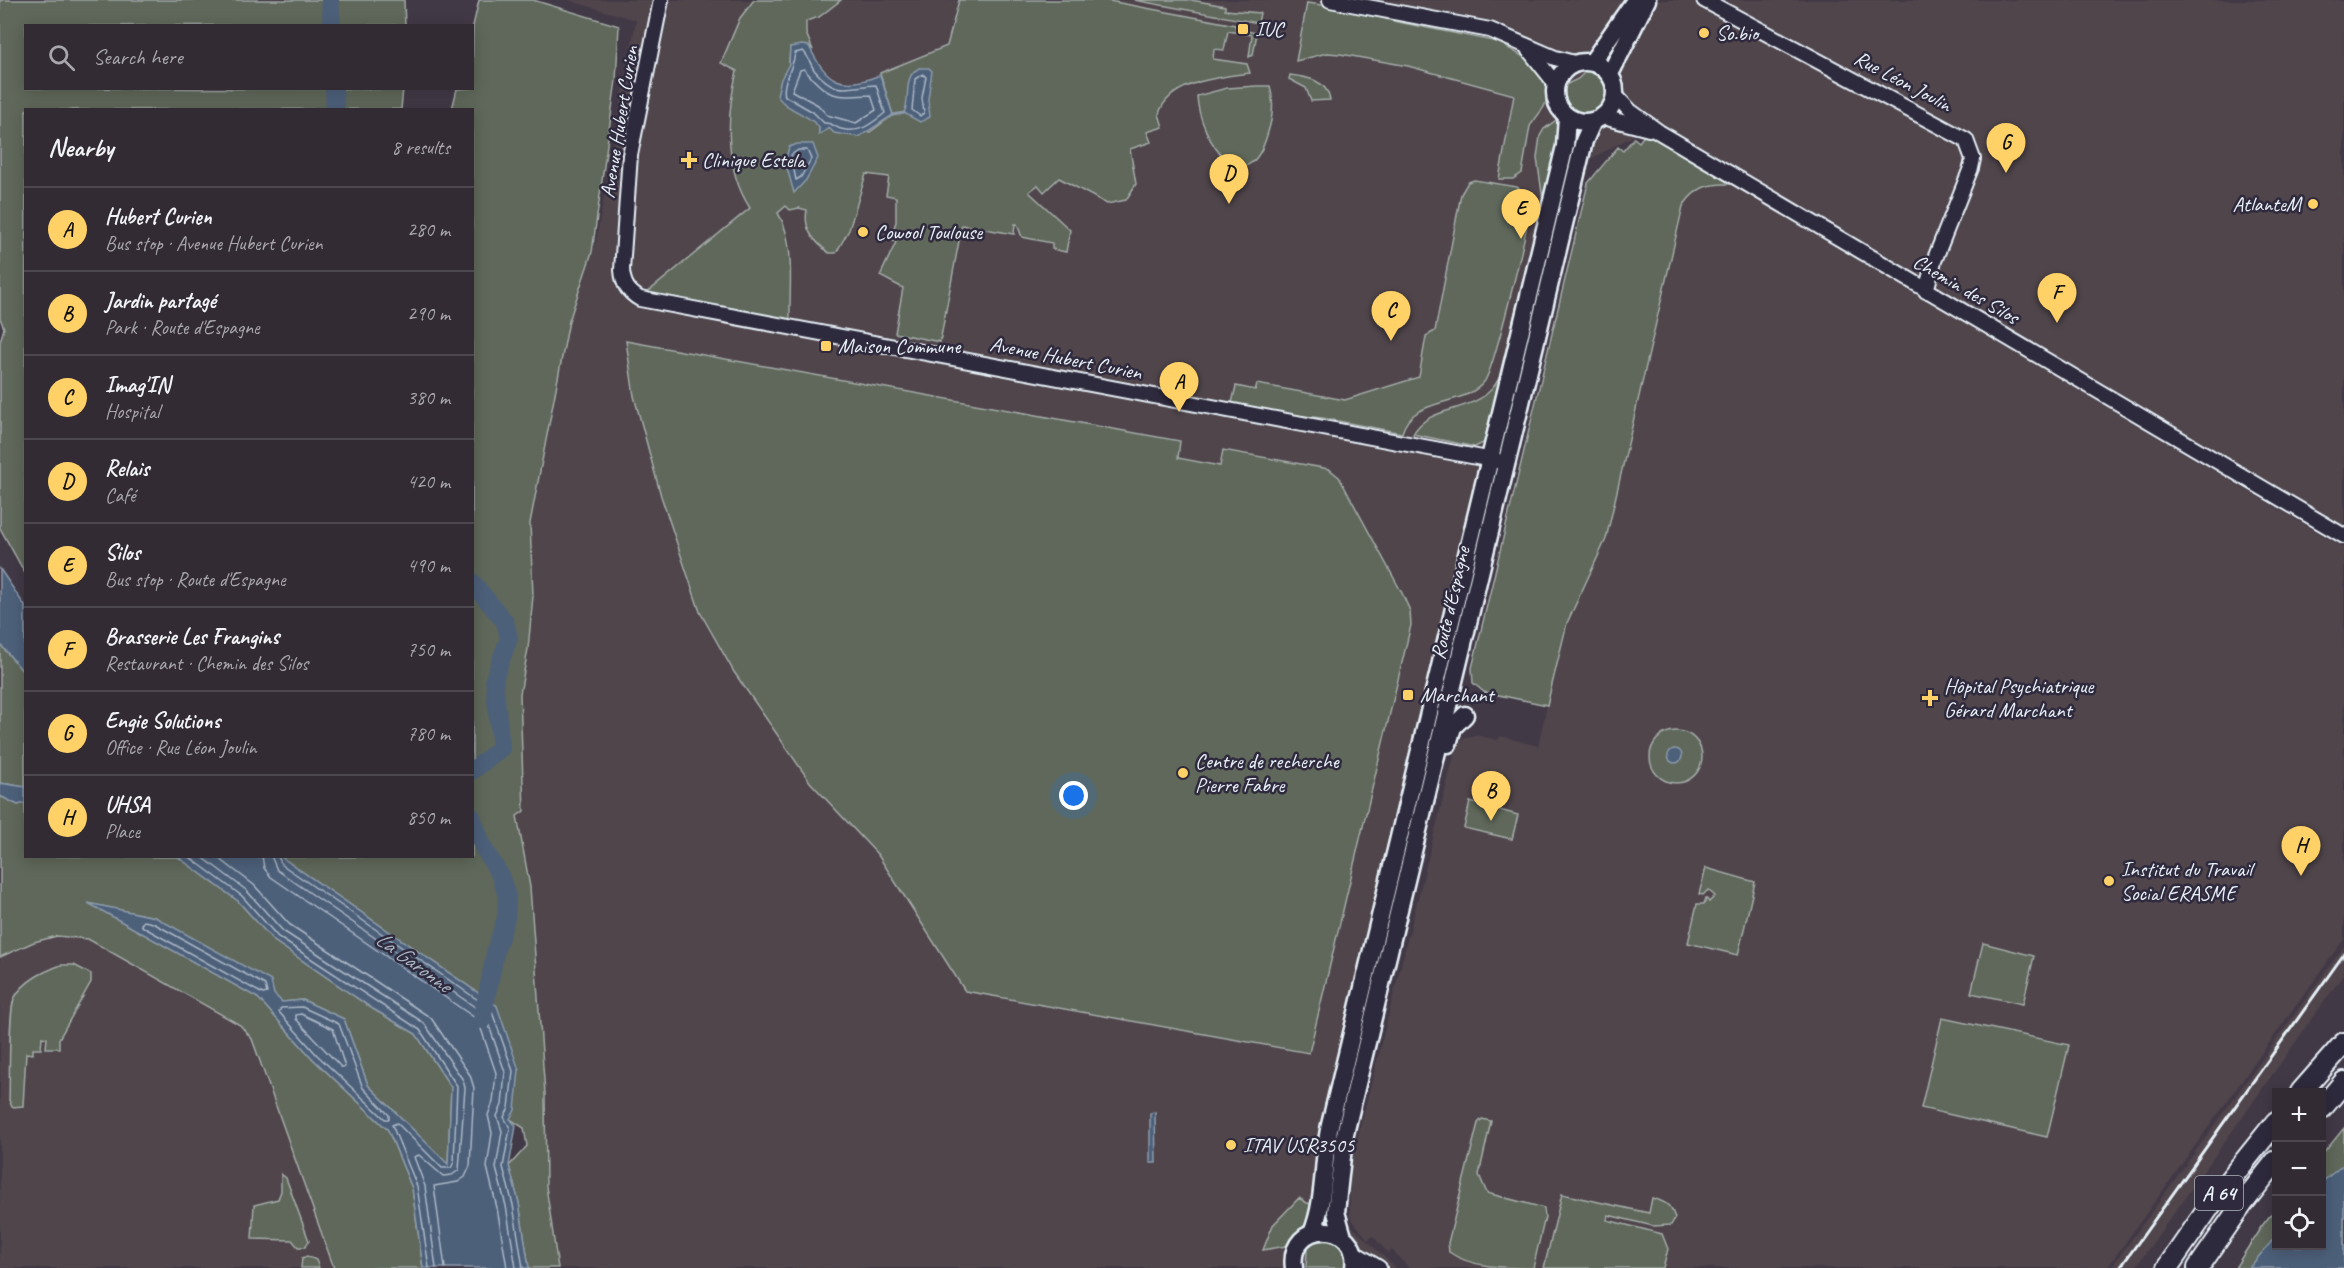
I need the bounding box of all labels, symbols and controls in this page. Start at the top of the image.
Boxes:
place label: IUC [1255,16,1286,42]
place label: So.bio [1716,20,1761,46]
marker: IUC [1236,22,1250,36]
search box [24,24,474,90]
marker: So.bio [1697,26,1711,40]
icon: search [45,41,78,74]
text: Search here [93,43,183,71]
street label: Avenue Hubert Curien [594,43,644,200]
street label: Rue Léon Joulin [1850,45,1958,118]
pin: G [1986,124,2026,173]
text: Nearby [48,131,113,164]
text: 8 results [391,135,450,160]
place label: Clinique Estela [702,147,807,173]
marker: Clinique Estela [680,151,698,169]
pin: D [1210,154,1248,204]
pin: E [1502,190,1540,239]
place label: AtlanteM [2232,191,2303,217]
marker: AtlanteM [2306,197,2320,211]
text: Hubert Curien [105,203,212,231]
text: A [62,217,73,242]
text: 280 m [407,217,450,242]
place label: Cowool Toulouse [875,219,983,245]
marker: Cowool Toulouse [856,225,870,239]
text: Bus stop · Avenue Hubert Curien [105,231,323,256]
street label: Chemin des Silos [1908,248,2025,331]
pin: F [2038,274,2076,323]
text: Jardin partagé [105,287,216,315]
pin: C [1372,292,1410,341]
text: B [62,301,73,326]
text: 290 m [407,301,450,326]
text: Park · Route d'Espagne [105,315,260,340]
street label: Avenue Hubert Curien [988,331,1145,386]
place label: Maison Commune [838,333,961,359]
marker: Maison Commune [819,339,833,353]
pin: A [1160,362,1198,412]
text: Imag'IN [105,371,170,399]
text: C [63,385,72,410]
text: 380 m [407,385,450,410]
text: Hospital [105,399,160,424]
text: Relais [105,455,149,483]
text: D [62,469,73,494]
text: 420 m [407,469,450,494]
text: Café [105,483,136,508]
text: Silos [105,539,140,567]
street label: Route d'Espagne [1424,543,1476,662]
text: E [62,553,73,578]
text: 490 m [407,553,450,578]
text: Bus stop · Route d'Espagne [105,567,285,592]
text: Brasserie Les Frangins [105,623,279,651]
text: F [63,637,72,662]
text: 750 m [407,637,450,662]
text: Restaurant · Chemin des Silos [105,651,308,676]
place label: Hôpital Psychiatrique Gérard Marchant [1944,673,2095,723]
place label: Marchant [1420,682,1496,708]
marker: Marchant [1401,688,1415,702]
marker: Hôpital Psychiatrique Gérard Marchant [1921,689,1939,707]
text: Engie Solutions [105,707,220,735]
text: G [63,721,72,746]
text: 780 m [407,721,450,746]
text: Office · Rue Léon Joulin [105,735,257,760]
place label: Centre de recherche Pierre Fabre [1195,748,1340,798]
marker: Centre de recherche Pierre Fabre [1176,766,1190,780]
pin: B [1472,772,1510,821]
your location [1059,781,1088,810]
text: UHSA [105,791,150,819]
text: H [62,805,73,830]
text: 850 m [407,805,450,830]
text: Place [105,819,140,844]
pin: H [2282,826,2320,876]
place label: Institut du Travail Social ERASME [2121,856,2255,906]
marker: Institut du Travail Social ERASME [2102,874,2116,888]
water label: La Garonne [370,925,460,1001]
map controls [2272,1088,2326,1250]
button: + [2272,1088,2326,1142]
place label: ITAV USR3505 [1243,1132,1356,1158]
marker: ITAV USR3505 [1224,1138,1238,1152]
button: − [2272,1142,2326,1196]
road number: A 64 [2195,1176,2243,1210]
button: locate [2272,1196,2326,1250]

